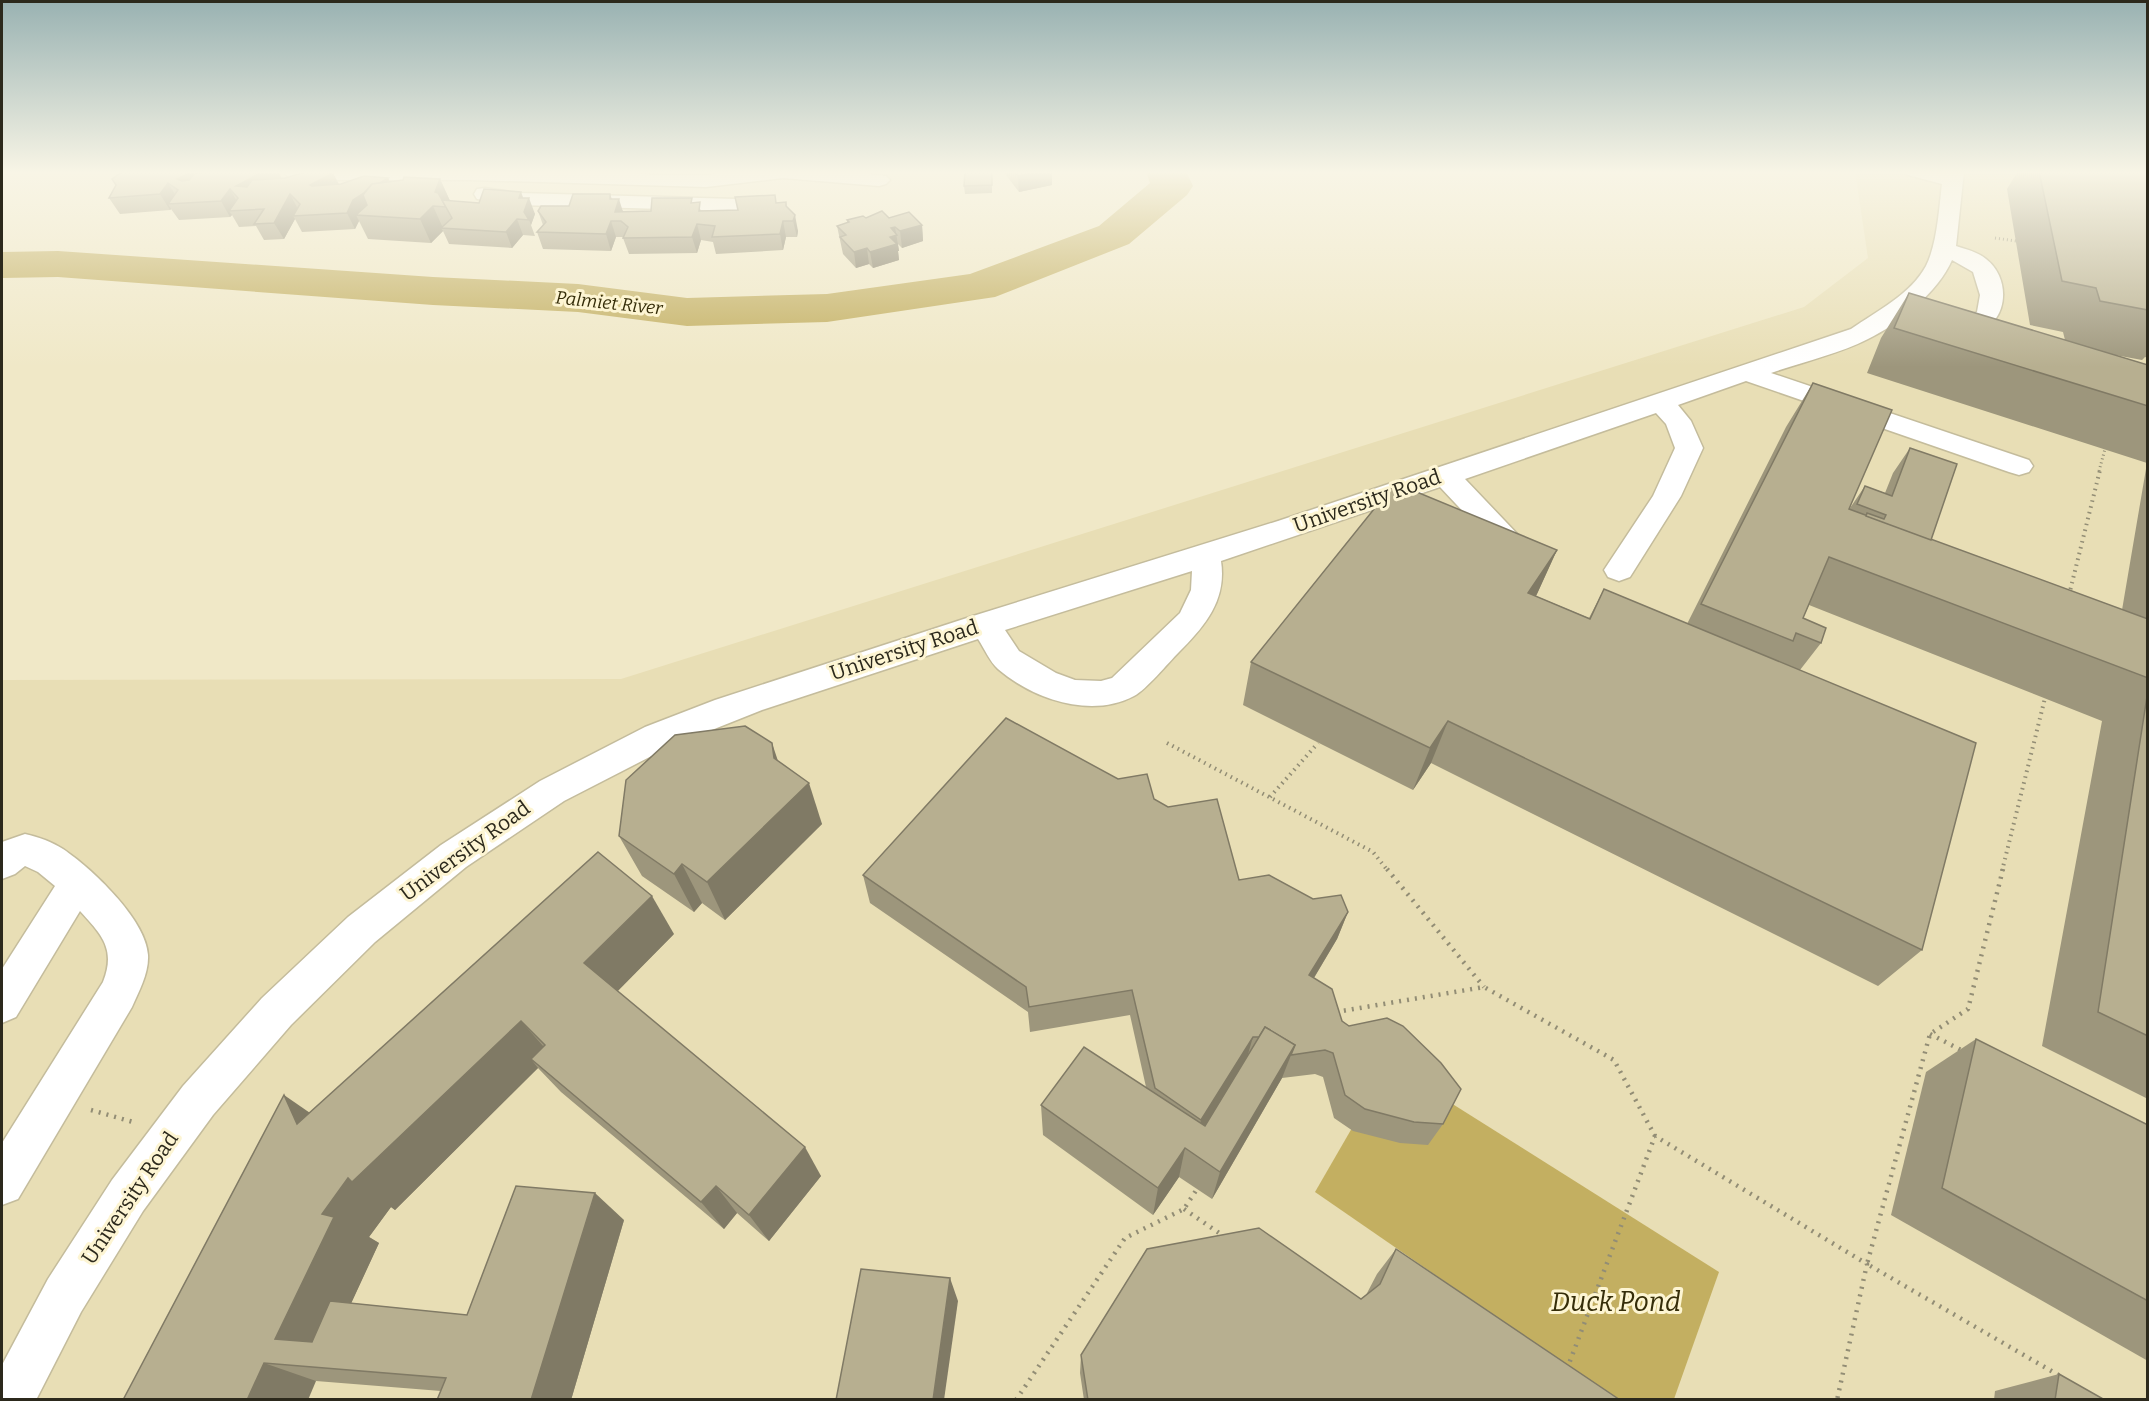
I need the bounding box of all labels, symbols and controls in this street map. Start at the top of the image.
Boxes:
water label: Palmiet River [555,286,664,320]
street label: University Road [1290,464,1444,538]
street label: University Road [827,614,981,686]
street label: University Road [395,795,535,907]
street label: University Road [76,1127,184,1269]
water label: Duck Pond [1551,1286,1681,1318]

